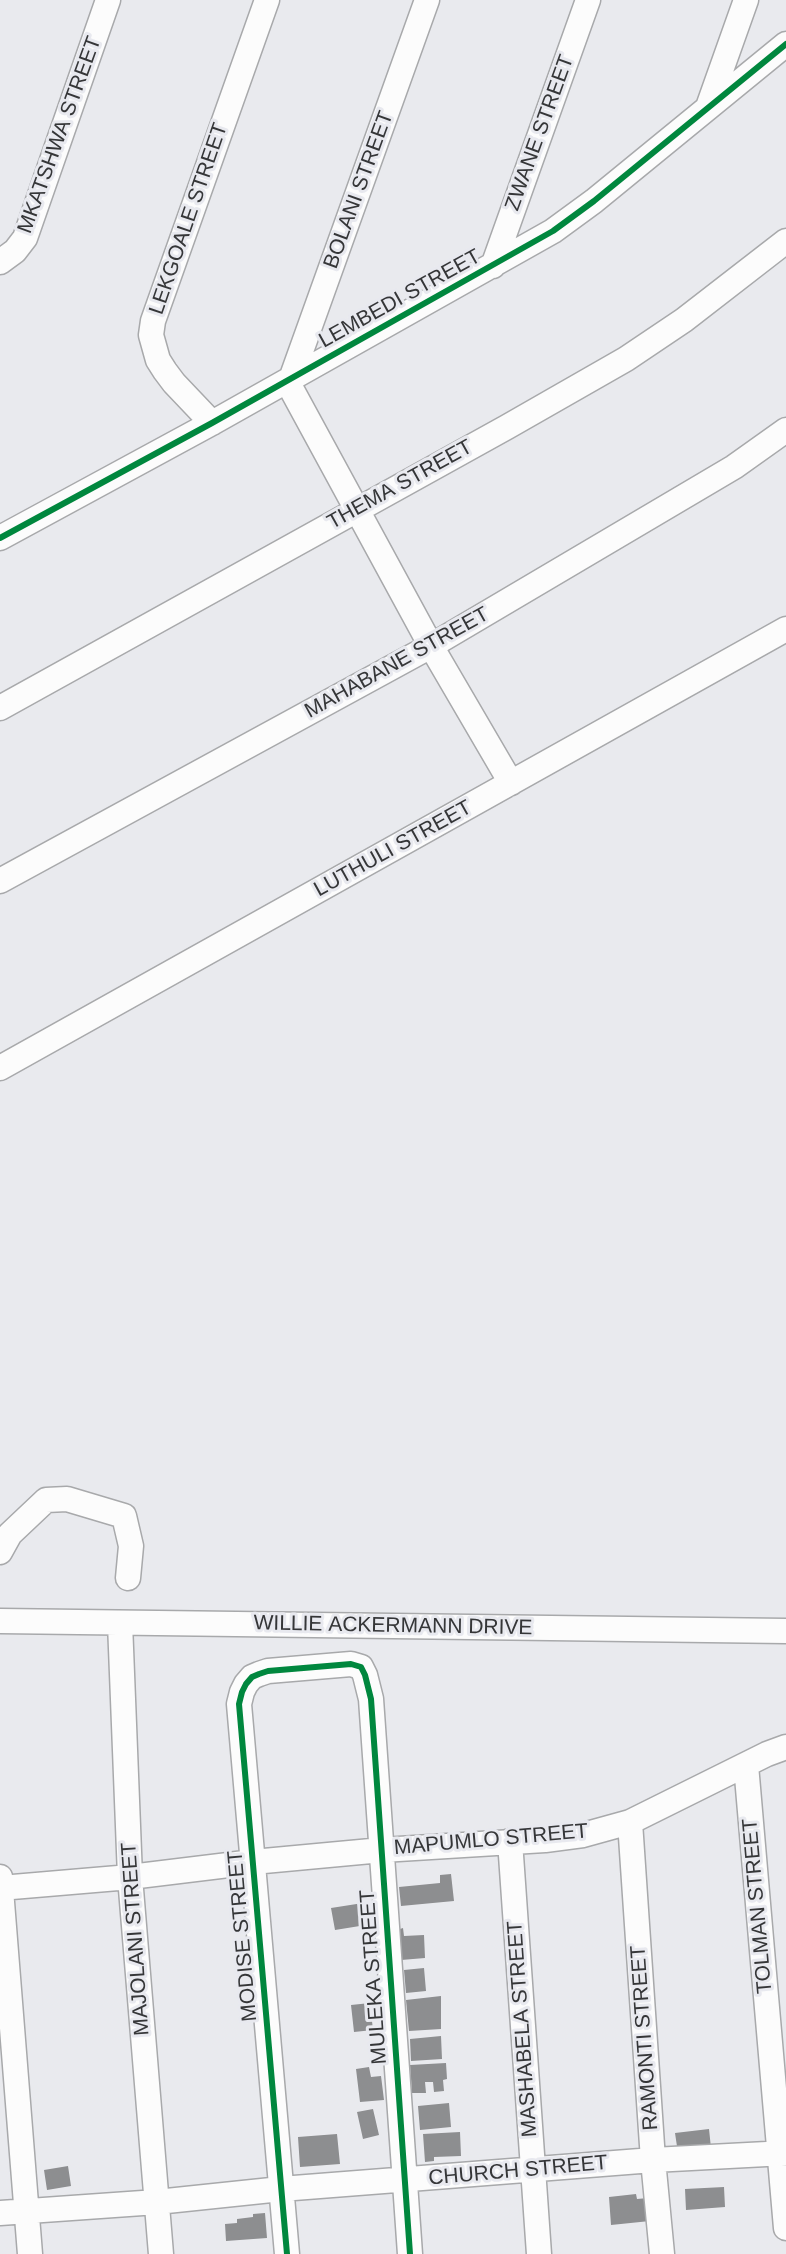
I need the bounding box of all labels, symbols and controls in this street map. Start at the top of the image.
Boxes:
street label: MKATSHWA STREET [13,33,107,237]
street label: ZWANE STREET [500,52,580,214]
street label: BOLANI STREET [319,108,399,272]
street label: LEKGOALE STREET [144,120,234,318]
street label: LEMBEDI STREET [315,244,485,354]
street label: THEMA STREET [323,435,477,535]
street label: MAHABANE STREET [301,602,493,724]
street label: LUTHULI STREET [310,795,476,903]
street label: WILLIE ACKERMANN DRIVE [253,1611,533,1641]
street label: TOLMAN STREET [738,1817,778,1995]
street label: MAPUMLO STREET [393,1819,589,1861]
street label: MAJOLANI STREET [117,1842,155,2036]
street label: MODISE STREET [223,1849,263,2023]
street label: MULEKA STREET [355,1889,393,2065]
street label: MASHABELA STREET [503,1920,543,2138]
street label: RAMONTI STREET [626,1945,664,2131]
street label: CHURCH STREET [427,2151,609,2191]

